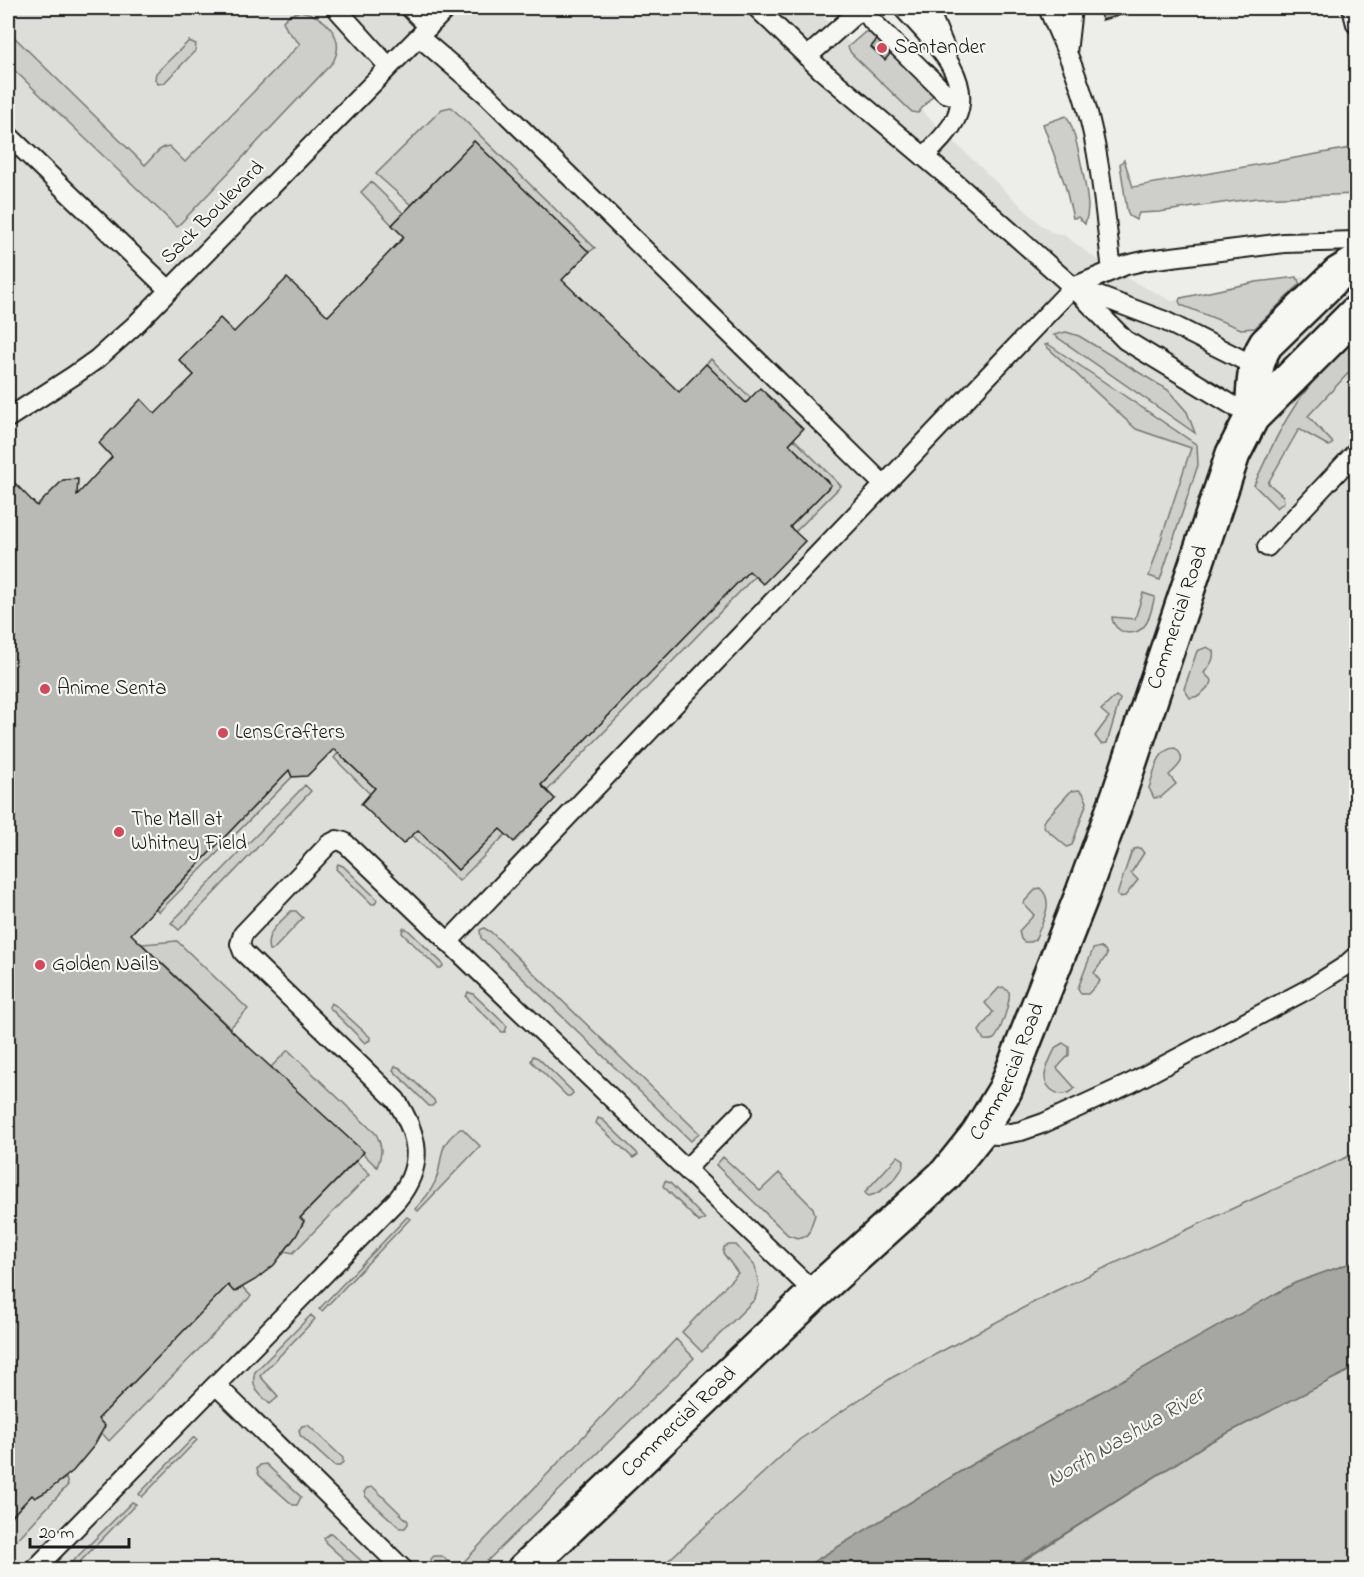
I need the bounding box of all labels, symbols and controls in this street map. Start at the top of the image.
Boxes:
place label: Santander [894,33,986,63]
marker: Santander [875,41,889,55]
street label: Sack Boulevard [154,154,272,272]
street label: Commercial Road [1140,541,1216,693]
place label: Anime Senta [57,674,167,704]
marker: Anime Senta [38,682,52,696]
place label: LensCrafters [235,718,345,748]
marker: LensCrafters [216,726,230,740]
place label: The Mall at Whitney Field [131,805,247,861]
marker: The Mall at Whitney Field [112,825,126,839]
place label: Golden Nails [52,950,159,980]
marker: Golden Nails [33,958,47,972]
street label: Commercial Road [963,998,1053,1148]
street label: Commercial Road [614,1360,744,1485]
water label: North Nashua River [1041,1378,1213,1496]
scale bar [30,1511,129,1549]
text: 20 m [39,1521,74,1547]

